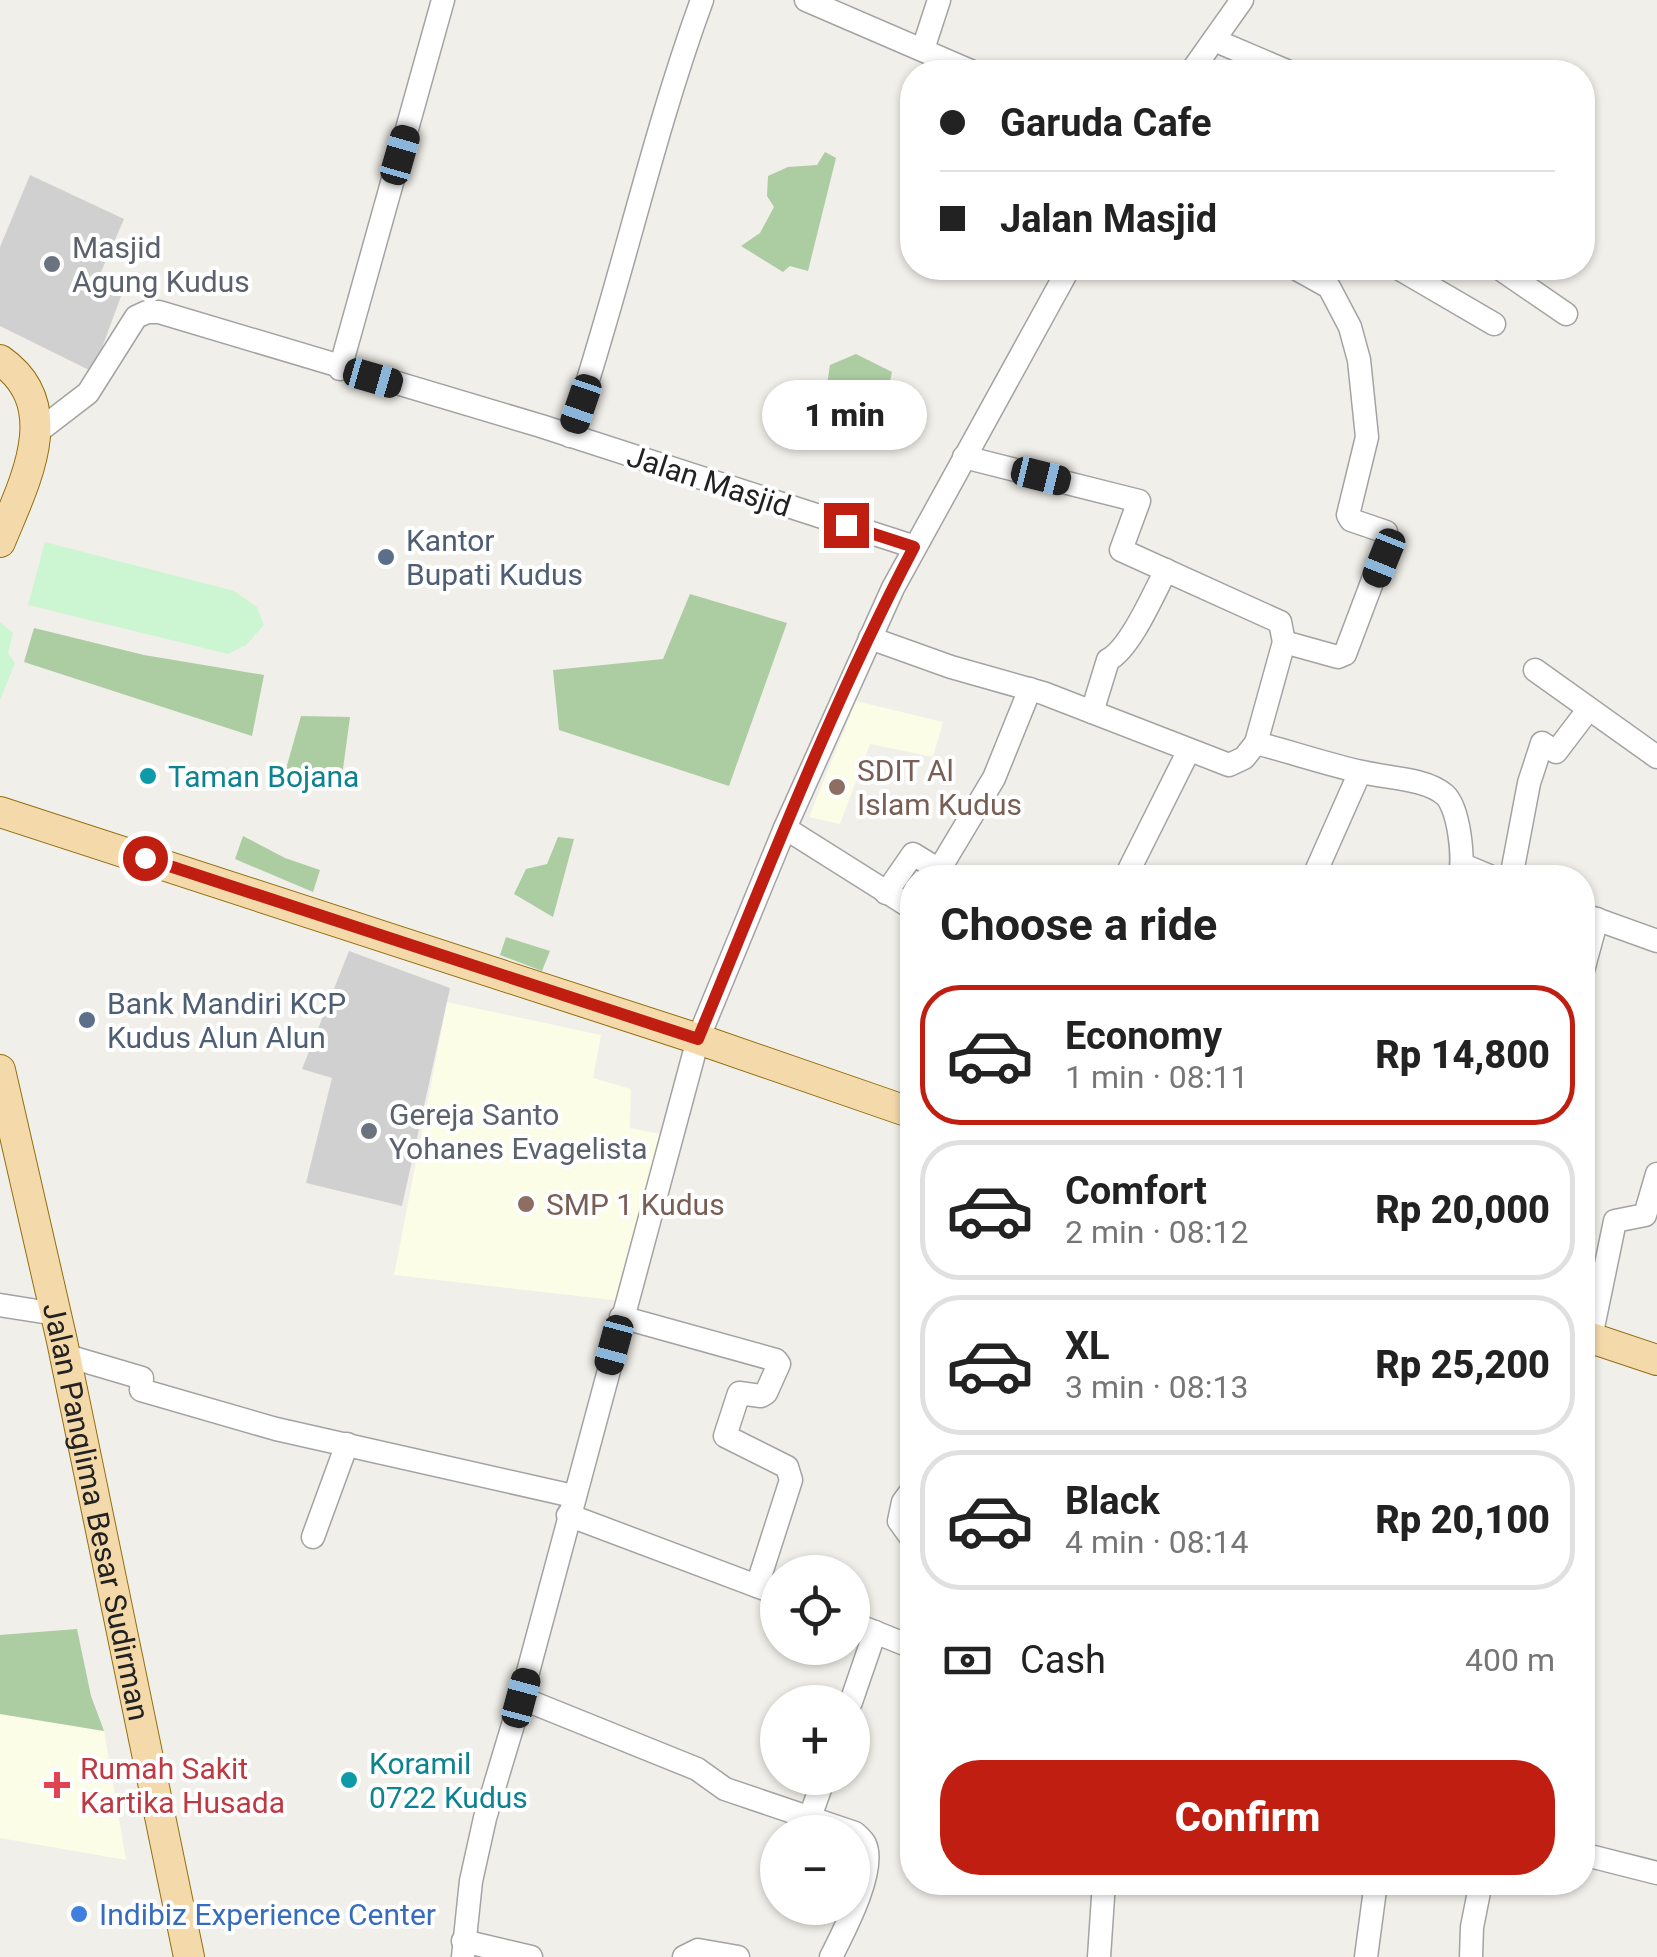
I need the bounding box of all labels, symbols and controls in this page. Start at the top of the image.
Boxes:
text: Garuda Cafe [1000,101,1212,145]
car [377,122,423,188]
text: Jalan Masjid [1000,197,1217,241]
place label: Masjid Agung Kudus [72,230,250,299]
marker: Masjid Agung Kudus [41,253,63,275]
car [340,355,406,401]
car [557,371,605,437]
callout: 1 min [764,380,928,450]
text: 1 min [804,396,885,434]
street label: Jalan Masjid [623,438,795,524]
car [1008,454,1074,498]
route end [824,503,869,548]
place label: Kantor Bupati Kudus [406,523,583,592]
car [1359,525,1409,591]
marker: Kantor Bupati Kudus [375,546,397,568]
place label: SDIT Al Islam Kudus [857,753,1022,822]
place label: Taman Bojana [168,759,359,794]
marker: Taman Bojana [137,765,159,787]
marker: SDIT Al Islam Kudus [826,776,848,798]
route start [123,836,168,881]
text: Choose a ride [940,898,1217,951]
place label: Bank Mandiri KCP Kudus Alun Alun [107,986,346,1055]
marker: Bank Mandiri KCP Kudus Alun Alun [76,1009,98,1031]
icon: car [945,1010,1035,1100]
text: Economy [1065,1014,1222,1058]
text: Rp 14,800 [1375,1033,1550,1077]
text: 1 min · 08:11 [1065,1058,1248,1096]
place label: Gereja Santo Yohanes Evagelista [389,1097,648,1166]
marker: Gereja Santo Yohanes Evagelista [358,1120,380,1142]
icon: car [945,1165,1035,1255]
text: Comfort [1065,1169,1207,1213]
place label: SMP 1 Kudus [546,1187,725,1222]
text: Rp 20,000 [1375,1188,1550,1232]
marker: SMP 1 Kudus [515,1193,537,1215]
text: 2 min · 08:12 [1065,1213,1248,1251]
street label: Jalan Panglima Besar Sudirman [36,1299,157,1723]
car [592,1312,636,1378]
icon: car [945,1320,1035,1410]
text: XL [1065,1324,1110,1368]
text: Rp 25,200 [1375,1343,1550,1387]
text: 3 min · 08:13 [1065,1368,1248,1406]
icon: car [945,1475,1035,1565]
text: Black [1065,1479,1160,1523]
text: Rp 20,100 [1375,1498,1550,1542]
text: 4 min · 08:14 [1065,1523,1248,1561]
map controls [760,1555,870,1925]
button: locate [760,1555,870,1665]
icon: cash [940,1633,995,1688]
text: Cash [1020,1638,1106,1682]
text: 400 m [1465,1641,1555,1679]
car [499,1665,543,1731]
button: + [760,1685,870,1795]
place label: Koramil 0722 Kudus [369,1746,528,1815]
place label: Rumah Sakit Kartika Husada [80,1751,285,1820]
button: Confirm [940,1760,1555,1875]
marker: Koramil 0722 Kudus [338,1769,360,1791]
marker: Rumah Sakit Kartika Husada [44,1772,70,1798]
button: − [760,1815,870,1925]
place label: Indibiz Experience Center [99,1897,436,1932]
marker: Indibiz Experience Center [68,1903,90,1925]

